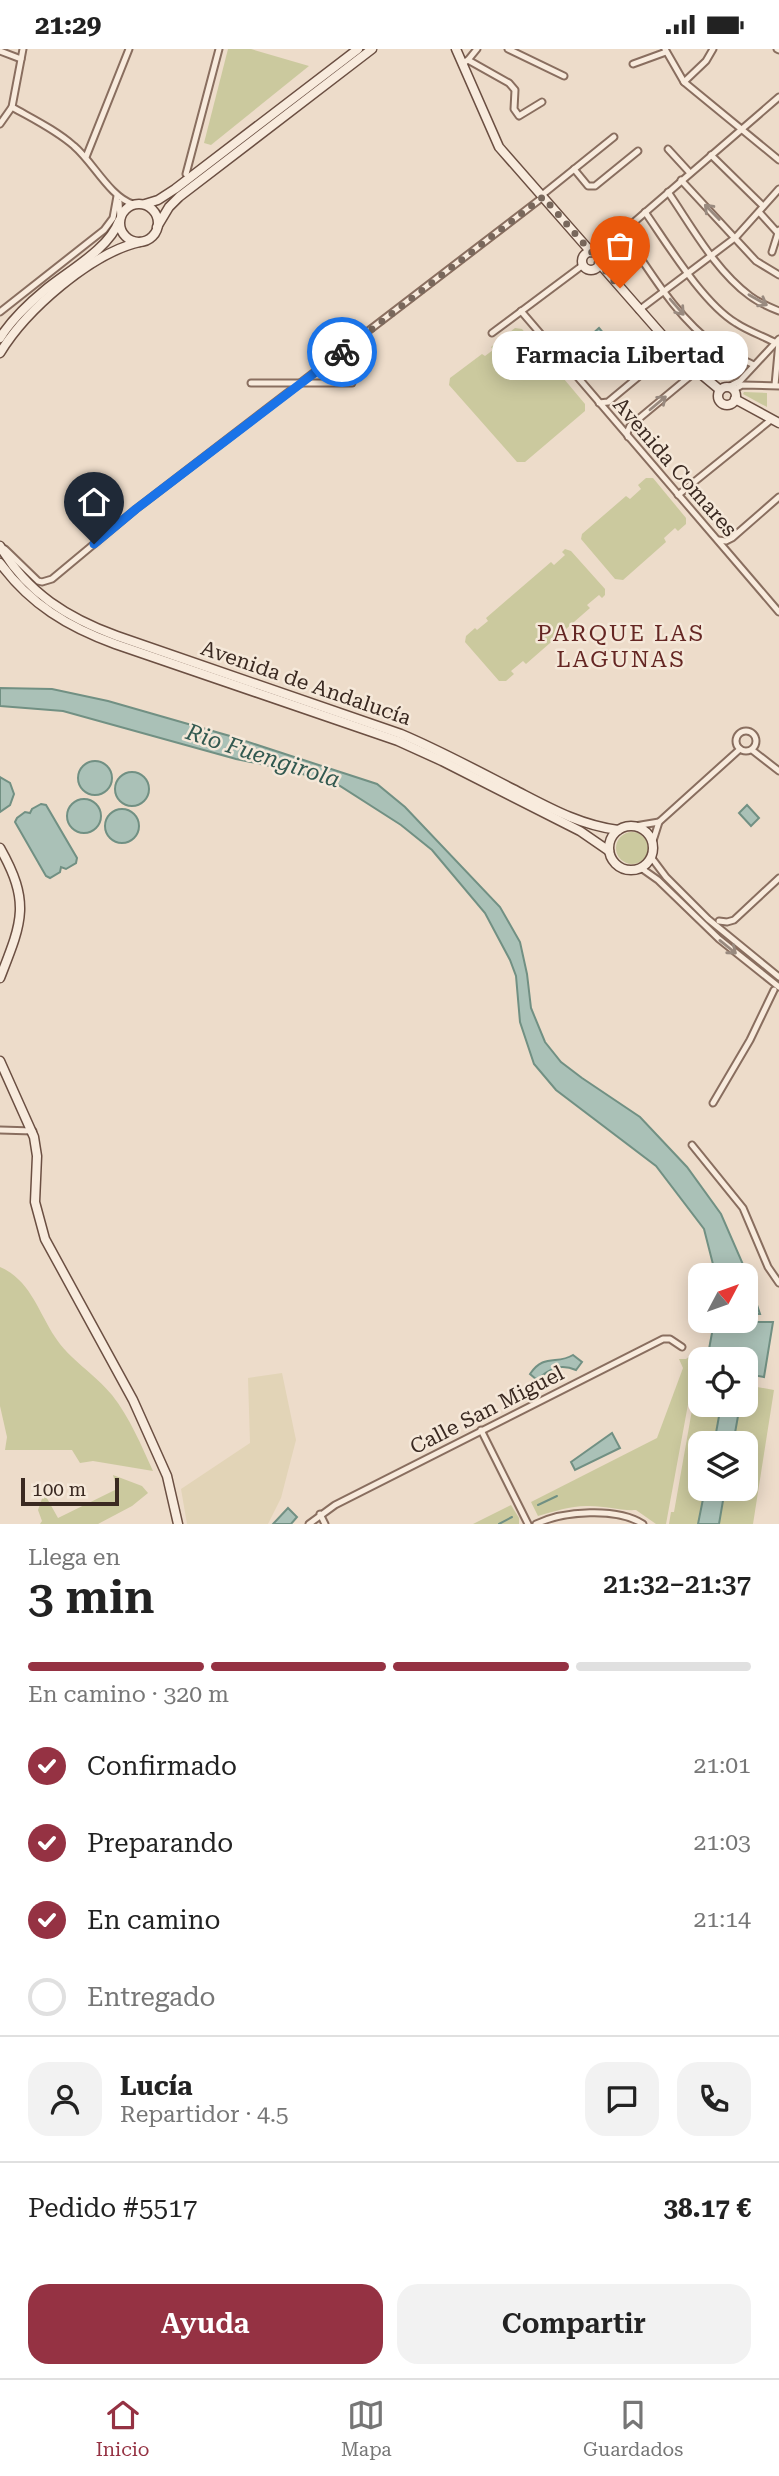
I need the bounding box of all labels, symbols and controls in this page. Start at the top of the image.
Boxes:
text: 21:29 [35,10,101,40]
one-way arrow [704,203,720,221]
pin [590,216,650,288]
icon: bag [601,227,639,265]
one-way arrow [747,293,767,307]
one-way arrow [669,297,685,315]
courier [307,317,377,387]
callout: Farmacia Libertad [492,330,748,379]
icon: bike [323,333,361,371]
text: Farmacia Libertad [516,342,724,369]
street label: Avenida Comares [608,393,742,541]
one-way arrow [649,395,667,410]
pin [64,472,124,544]
icon: home [75,483,113,521]
district label: PARQUE LAS LAGUNAS [537,620,705,673]
street label: Avenida de Andalucía [198,636,415,730]
water label: Rio Fuengirola [182,718,343,794]
one-way arrow [718,939,736,954]
north arrow [688,1263,758,1333]
map controls [688,1263,758,1501]
button: locate [688,1347,758,1417]
street label: Calle San Miguel [406,1361,568,1459]
button: layers [688,1431,758,1501]
scale bar [21,1475,119,1507]
text: 100 m [32,1478,86,1501]
text: Llega en [28,1544,120,1571]
text: 21:32–21:37 [603,1569,751,1599]
text: 3 min [28,1570,155,1624]
text: En camino · 320 m [28,1681,229,1708]
icon: check [28,1747,66,1785]
text: Confirmado [87,1751,237,1781]
text: 21:01 [694,1752,751,1779]
icon: check [28,1824,66,1862]
text: Preparando [87,1828,233,1858]
text: 21:03 [694,1829,751,1856]
icon: check [28,1901,66,1939]
text: En camino [87,1905,220,1935]
text: 21:14 [694,1906,751,1933]
text: Entregado [87,1982,216,2012]
button: person [28,2062,102,2136]
button: chat [585,2062,659,2136]
button: phone [677,2062,751,2136]
text: Lucía [120,2071,193,2101]
text: Repartidor · 4.5 [120,2101,289,2128]
text: Pedido #5517 [28,2193,197,2223]
text: 38.17 € [663,2193,751,2223]
button: Ayuda [28,2284,383,2364]
button: Compartir [397,2284,751,2364]
tab: Inicio [96,2396,150,2461]
tab: Mapa [341,2396,392,2461]
tab: Guardados [583,2396,683,2461]

